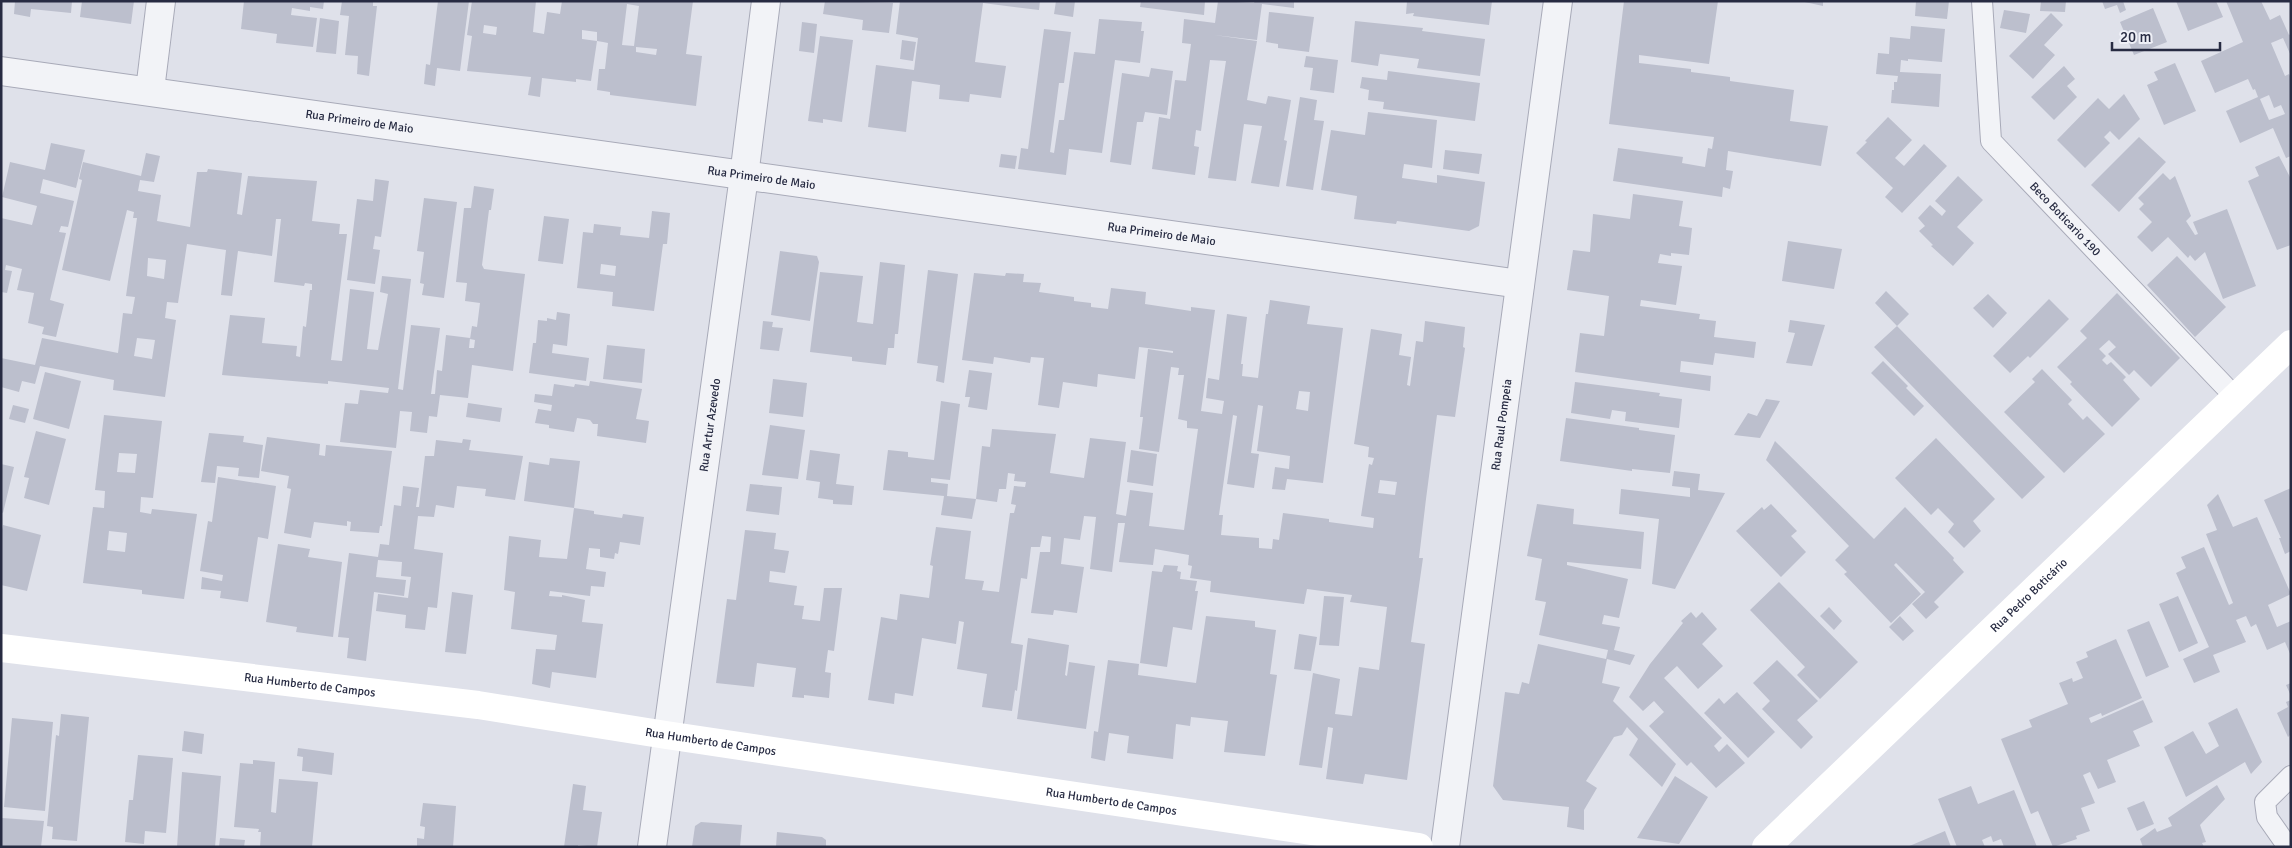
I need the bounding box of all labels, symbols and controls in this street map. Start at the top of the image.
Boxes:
scale bar [2112,20,2220,52]
text: 20 m [2120,28,2151,46]
street label: Rua Primeiro de Maio [304,107,414,137]
street label: Rua Primeiro de Maio [706,163,817,193]
street label: Beco Boticario 190 [2026,179,2104,259]
street label: Rua Primeiro de Maio [1107,219,1217,249]
street label: Rua Artur Azevedo [697,377,724,473]
street label: Rua Raul Pompeia [1488,378,1515,472]
street label: Rua Pedro Boticário [1987,555,2071,636]
street label: Rua Humberto de Campos [243,670,376,701]
street label: Rua Humberto de Campos [644,725,777,759]
street label: Rua Humberto de Campos [1045,785,1178,819]

